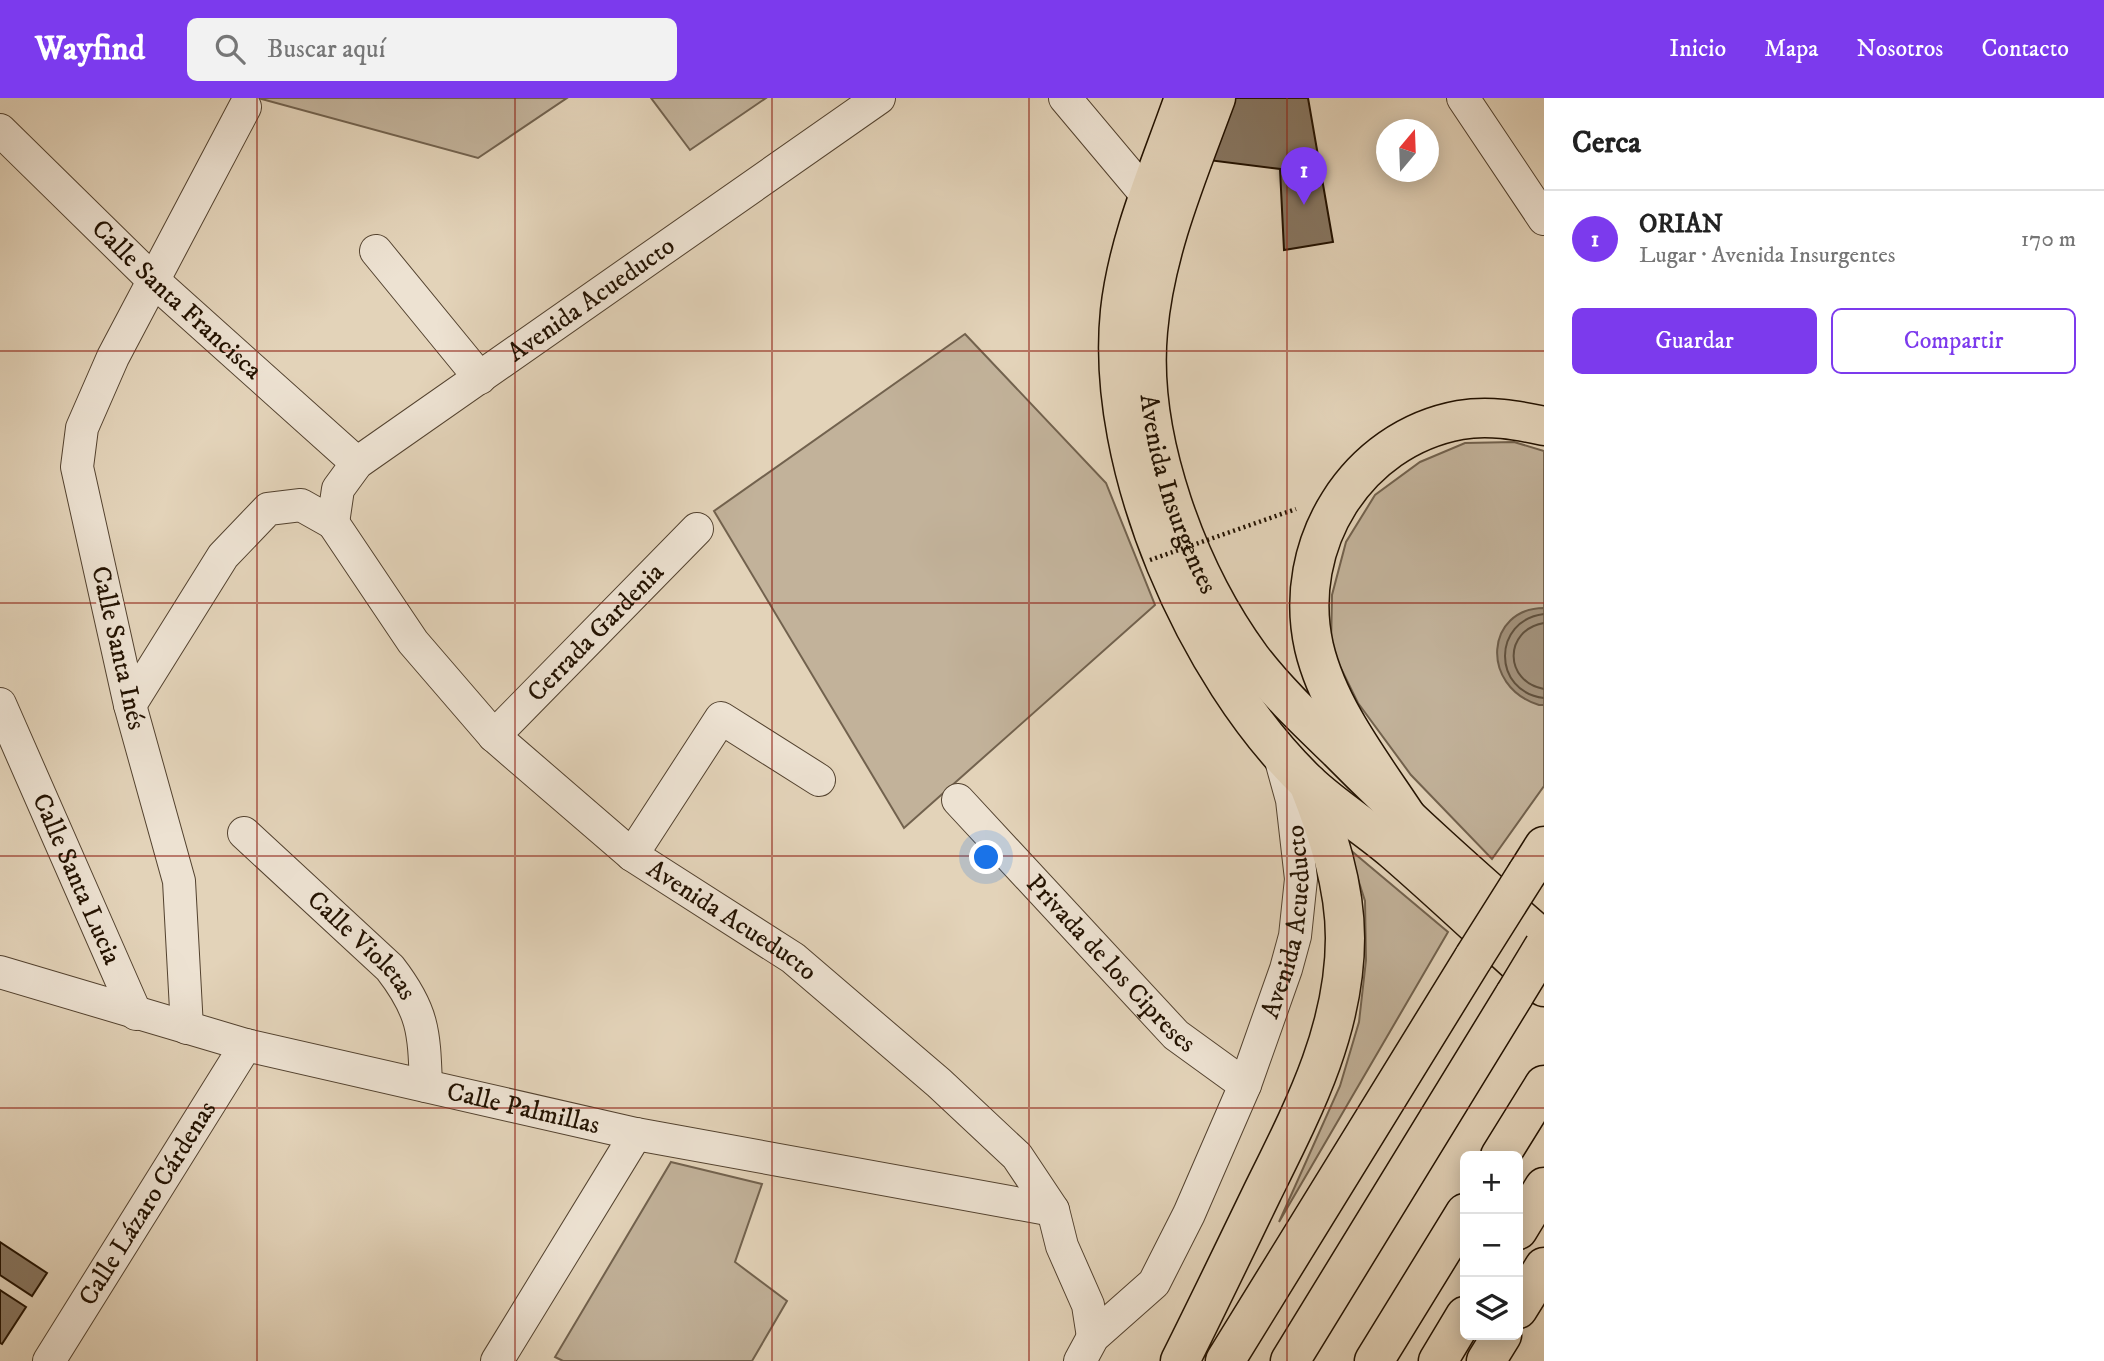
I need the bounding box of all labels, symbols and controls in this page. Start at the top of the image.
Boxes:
search box [187,18,677,81]
text: Wayfind [35,29,145,70]
icon: search [211,30,249,68]
text: Buscar aquí [267,33,385,66]
text: Inicio [1669,34,1726,64]
text: Mapa [1764,34,1819,64]
text: Nosotros [1857,34,1943,64]
text: Contacto [1981,34,2069,64]
north arrow [1376,119,1439,182]
text: Cerca [1572,125,1641,162]
pin: 1 [1281,147,1327,205]
text: ORIAN [1639,208,1723,241]
street label: Calle Santa Francisca [84,212,269,387]
text: 1 [1591,225,1599,254]
text: 170 m [2021,225,2076,254]
street label: Avenida Acueducto [501,229,681,369]
text: Lugar · Avenida Insurgentes [1639,241,1896,270]
button: Guardar [1572,308,1817,374]
button: Compartir [1831,308,2076,374]
street label: Avenida Insurgentes [1132,392,1225,599]
street label: Cerrada Gardenia [520,556,671,709]
street label: Calle Santa Inés [83,563,153,733]
street label: Calle Santa Lucia [25,788,129,970]
street label: Avenida Acueducto [1253,823,1318,1023]
your location [969,840,1003,874]
street label: Avenida Acueducto [641,852,824,988]
street label: Privada de los Cipreses [1019,868,1202,1060]
street label: Calle Violetas [300,883,424,1006]
street label: Calle Palmillas [444,1075,603,1142]
street label: Calle Lázaro Cárdenas [71,1095,224,1312]
map controls [1460,1151,1523,1340]
button: + [1460,1151,1523,1214]
button: − [1460,1214,1523,1277]
button: layers [1460,1277,1523,1340]

